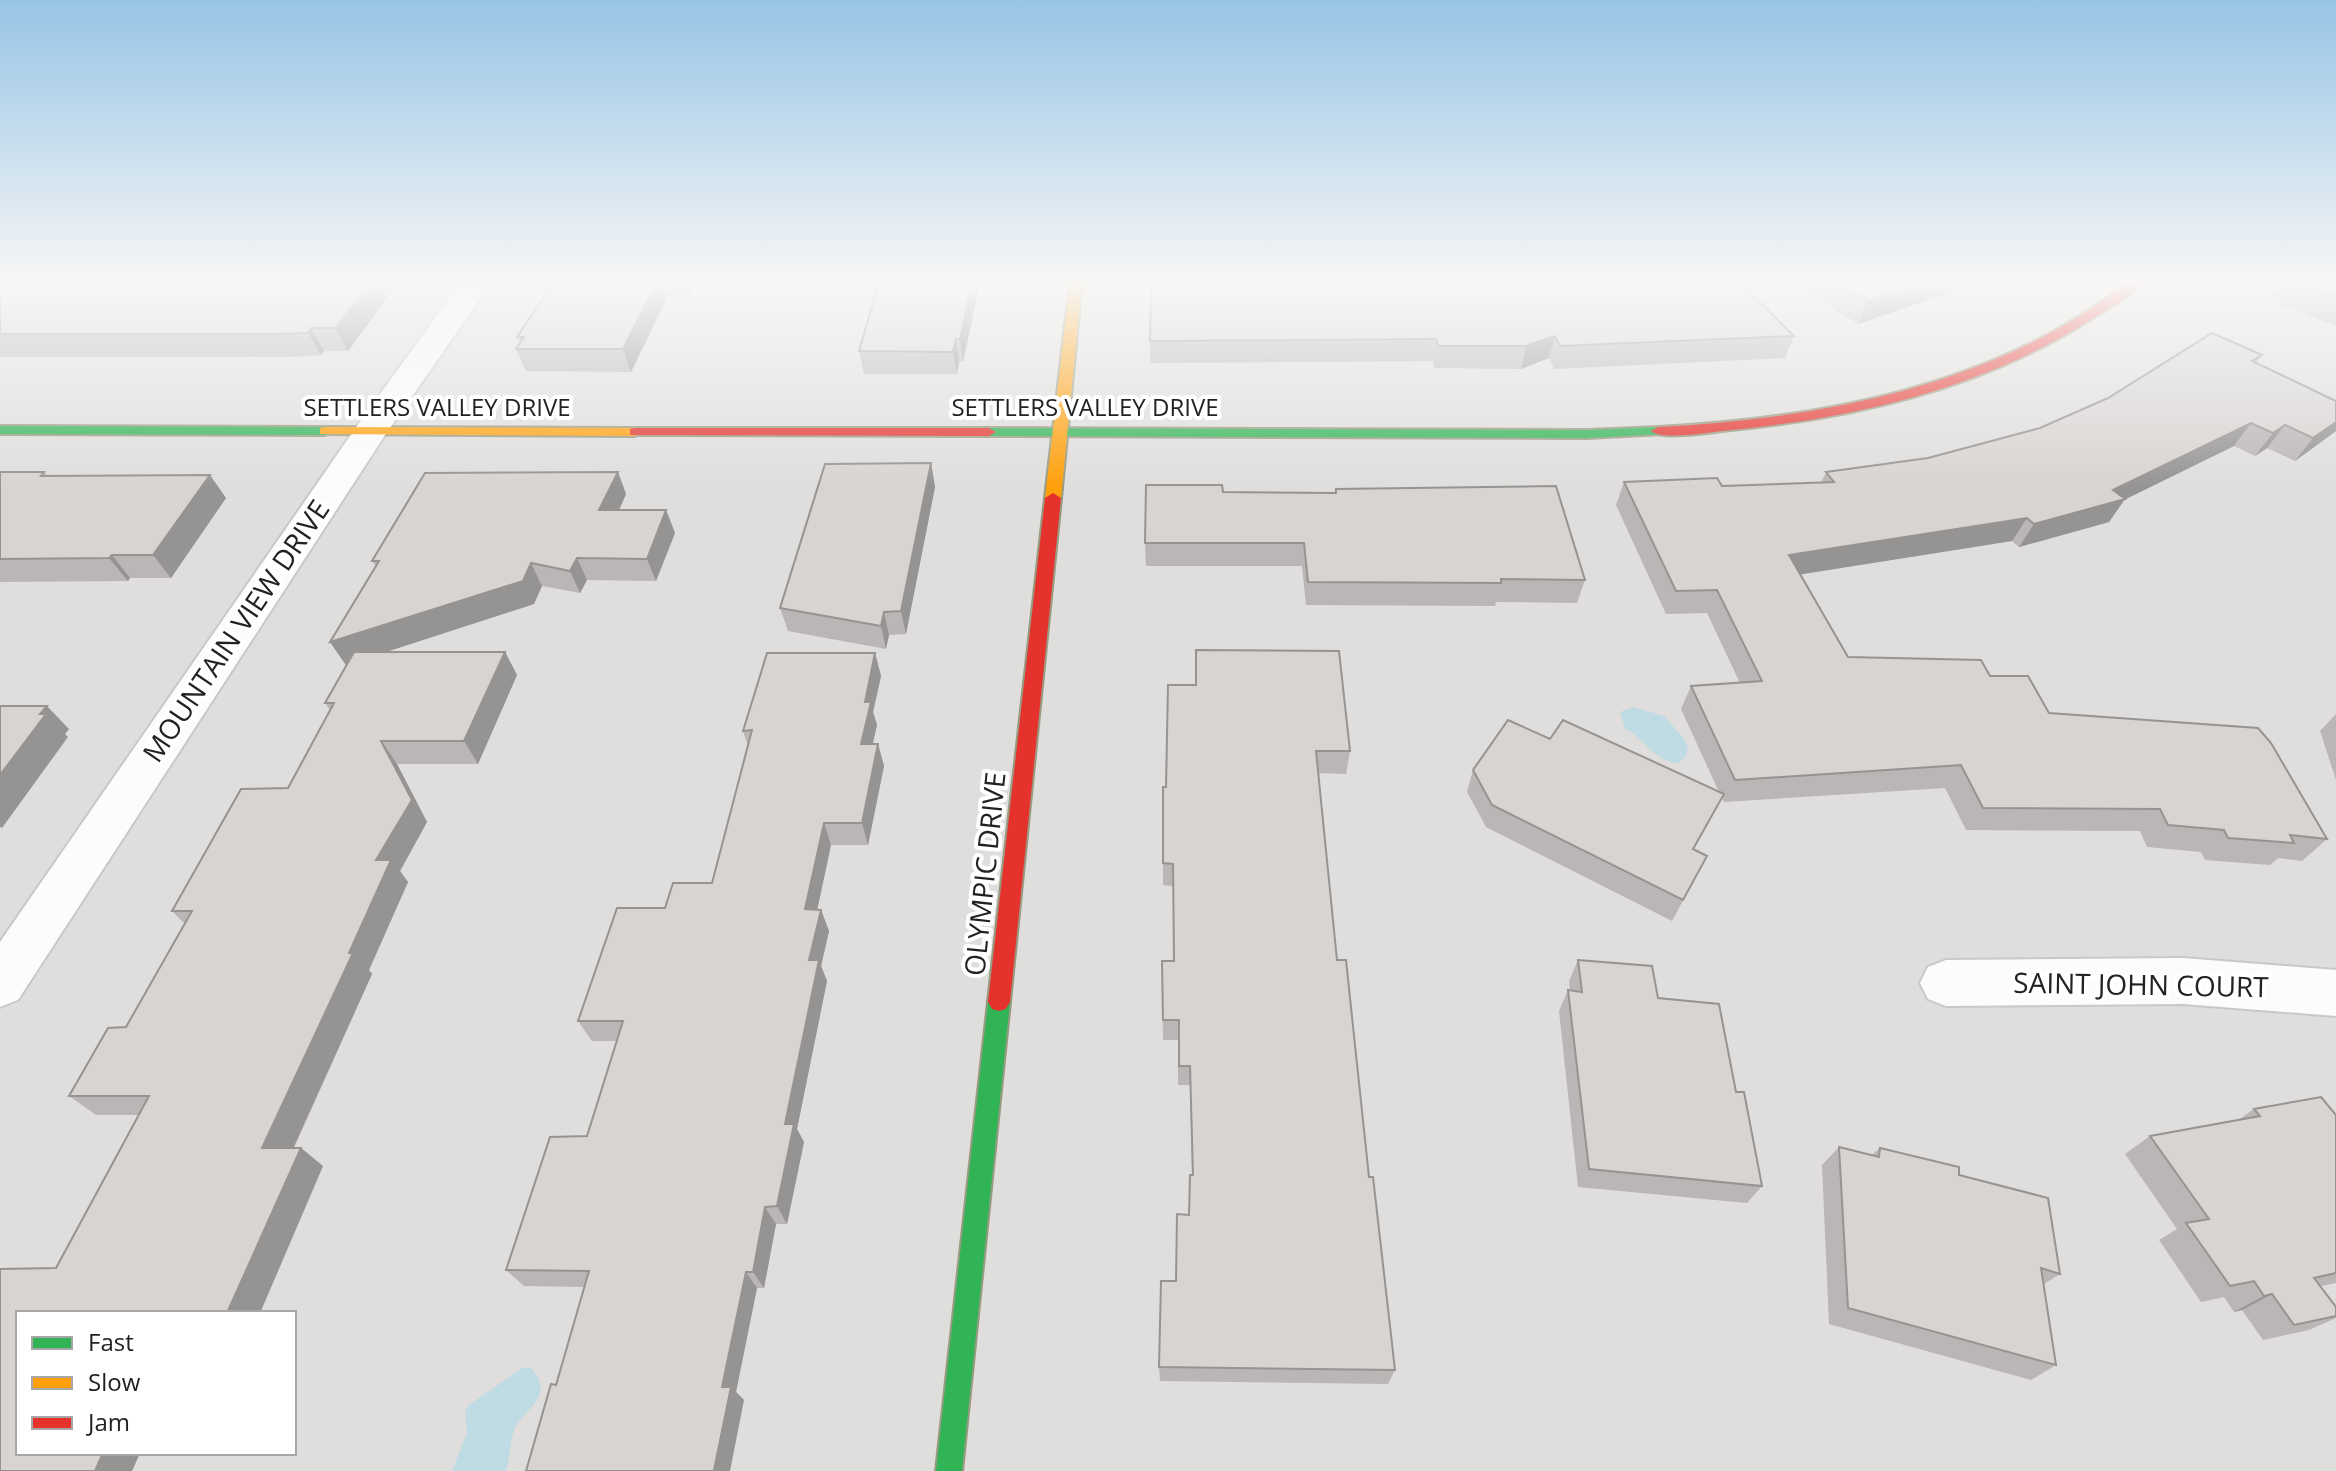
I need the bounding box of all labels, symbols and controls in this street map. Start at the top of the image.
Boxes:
street label: SETTLERS VALLEY DRIVE [303,390,571,423]
street label: SETTLERS VALLEY DRIVE [951,390,1219,423]
street label: MOUNTAIN VIEW DRIVE [133,492,337,769]
street label: OLYMPIC DRIVE [954,770,1014,978]
street label: SAINT JOHN COURT [2013,963,2270,1005]
legend [16,1311,296,1455]
text: Fast [88,1325,134,1358]
text: Slow [88,1365,141,1398]
text: Jam [86,1405,130,1438]

